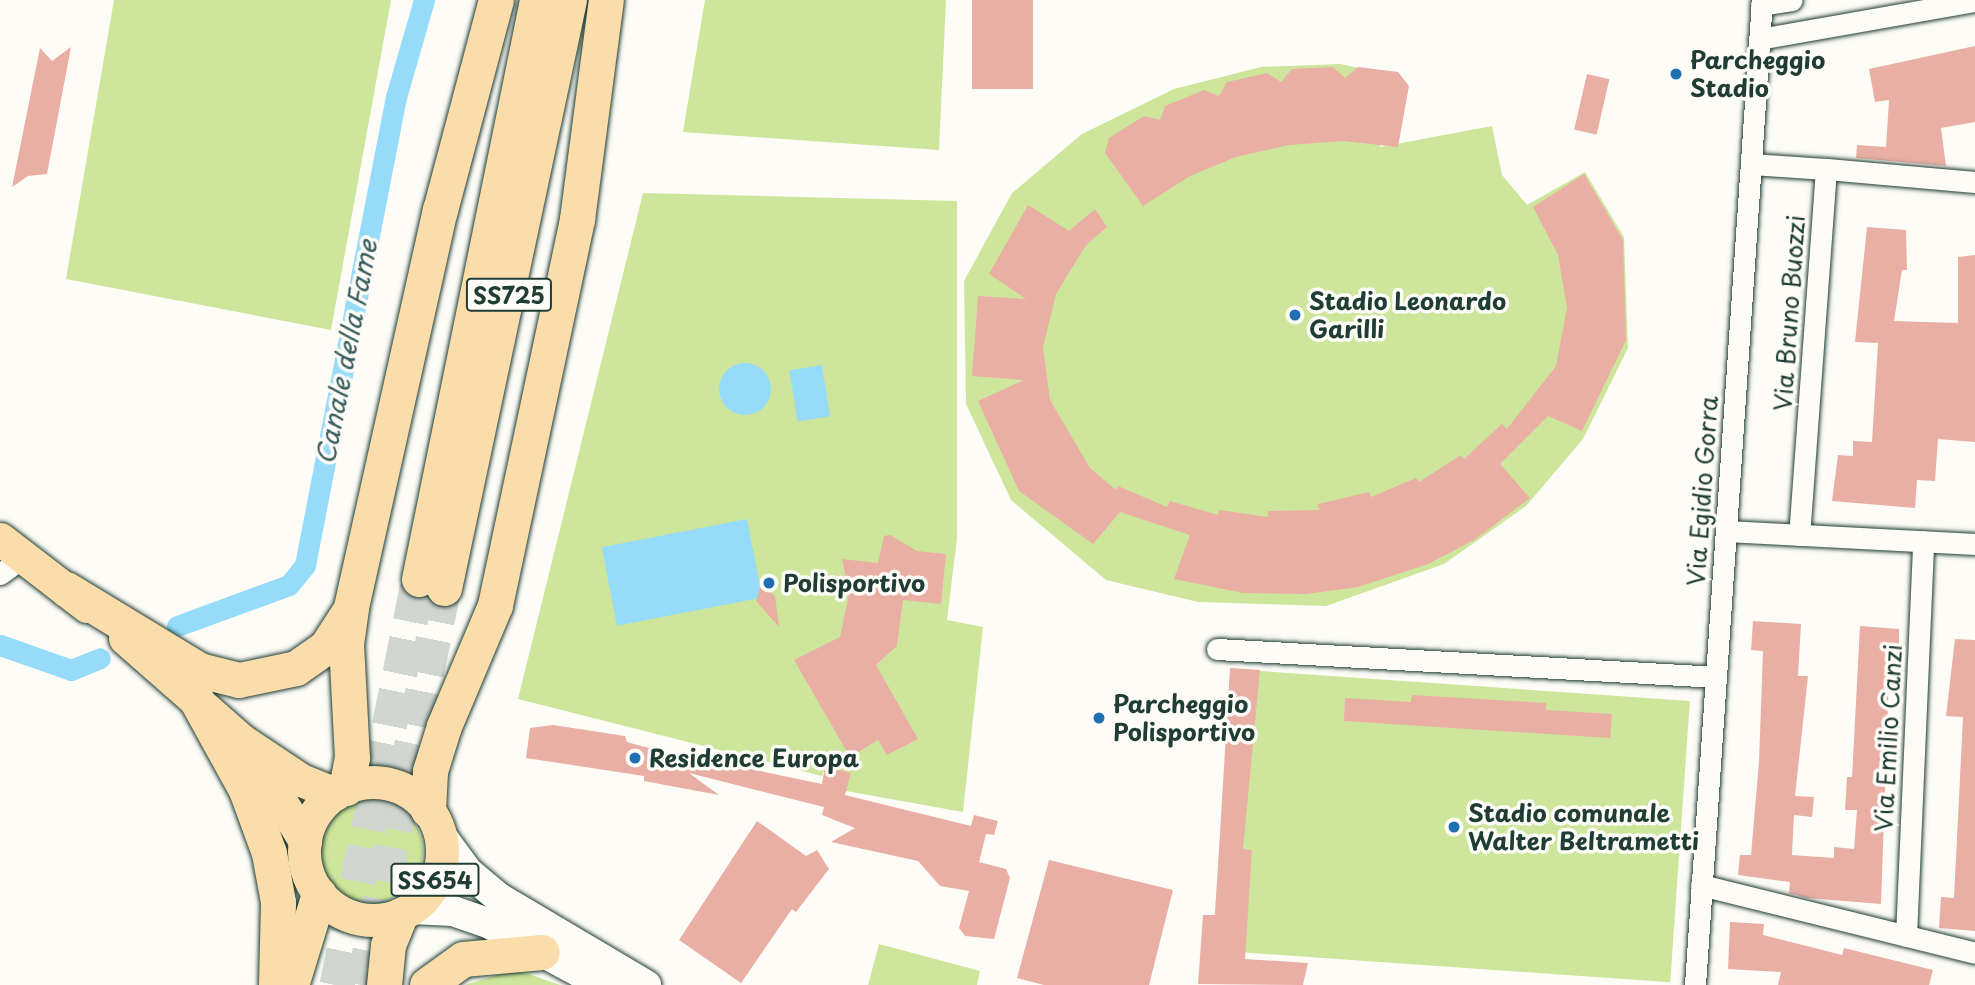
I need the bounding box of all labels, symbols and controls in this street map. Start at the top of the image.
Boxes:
place label: Parcheggio Stadio [1690,46,1825,102]
marker: Parcheggio Stadio [1668,66,1684,82]
street label: Via Bruno Buozzi [1768,214,1810,412]
water label: Canale della Fame [309,236,383,468]
road number: SS725 [465,276,553,314]
place label: Stadio Leonardo Garilli [1309,287,1507,343]
marker: Stadio Leonardo Garilli [1287,307,1303,323]
street label: Via Egidio Gorra [1681,395,1723,587]
place label: Polisportivo [783,569,925,597]
marker: Polisportivo [761,575,777,591]
street label: Via Emilio Canzi [1869,643,1907,833]
place label: Parcheggio Polisportivo [1113,690,1255,746]
marker: Parcheggio Polisportivo [1091,710,1107,726]
place label: Residence Europa [649,744,860,772]
marker: Residence Europa [627,750,643,766]
place label: Stadio comunale Walter Beltrametti [1468,799,1700,855]
marker: Stadio comunale Walter Beltrametti [1446,819,1462,835]
road number: SS654 [390,860,480,900]

